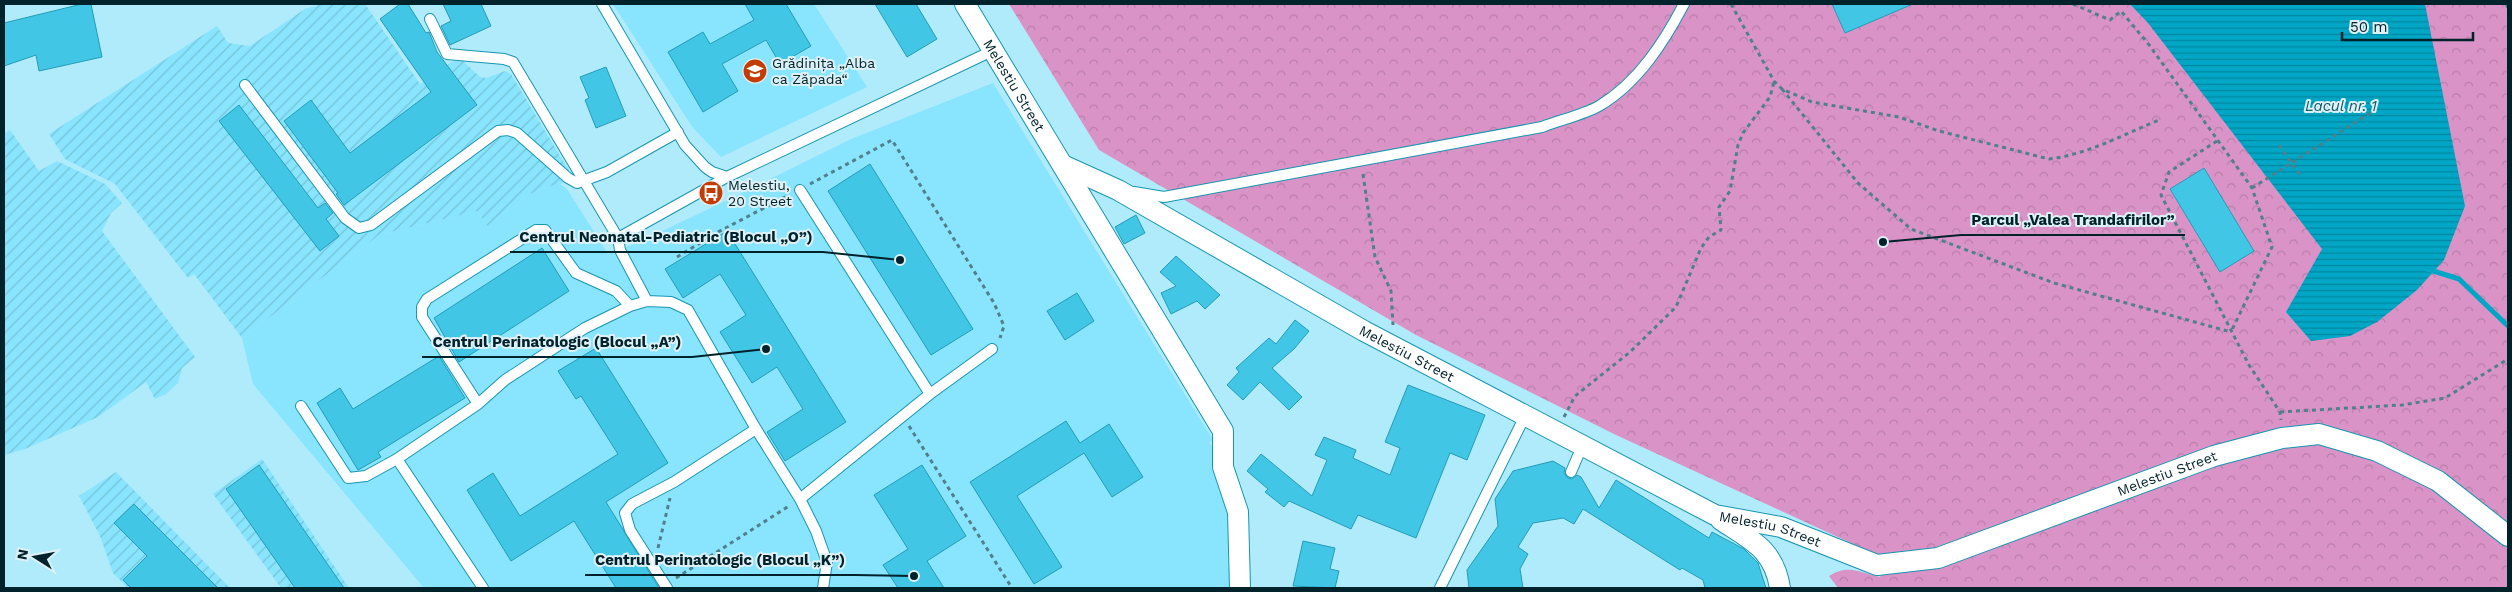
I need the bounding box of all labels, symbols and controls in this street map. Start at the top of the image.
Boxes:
scale bar [2342,10,2473,42]
text: 50 m [2350,18,2387,36]
street label: Melestiu Street [980,36,1048,134]
place label: Grădinița „Alba ca Zăpada“ [772,55,875,87]
school or university icon: Grădinița „Alba ca Zăpada“ [742,58,768,84]
water label: Lacul nr. 1 [2305,97,2377,115]
place label: Melestiu, 20 Street [728,177,792,209]
bus stop icon: Melestiu, 20 Street [698,180,724,206]
callout: Parcul „Valea Trandafirilor” [1961,205,2185,235]
text: Parcul „Valea Trandafirilor” [1971,211,2175,229]
callout: Centrul Neonatal-Pediatric (Blocul „O”) [510,222,823,252]
text: Centrul Neonatal-Pediatric (Blocul „O”) [519,228,813,246]
street label: Melestiu Street [1357,322,1457,385]
callout: Centrul Perinatologic (Blocul „A”) [422,327,692,357]
text: Centrul Perinatologic (Blocul „A”) [433,333,681,351]
street label: Melestiu Street [2115,448,2219,499]
street label: Melestiu Street [1718,508,1823,550]
north arrow [10,532,60,582]
callout: Centrul Perinatologic (Blocul „K”) [585,545,855,575]
text: N [13,548,31,561]
text: Centrul Perinatologic (Blocul „K”) [595,551,845,569]

